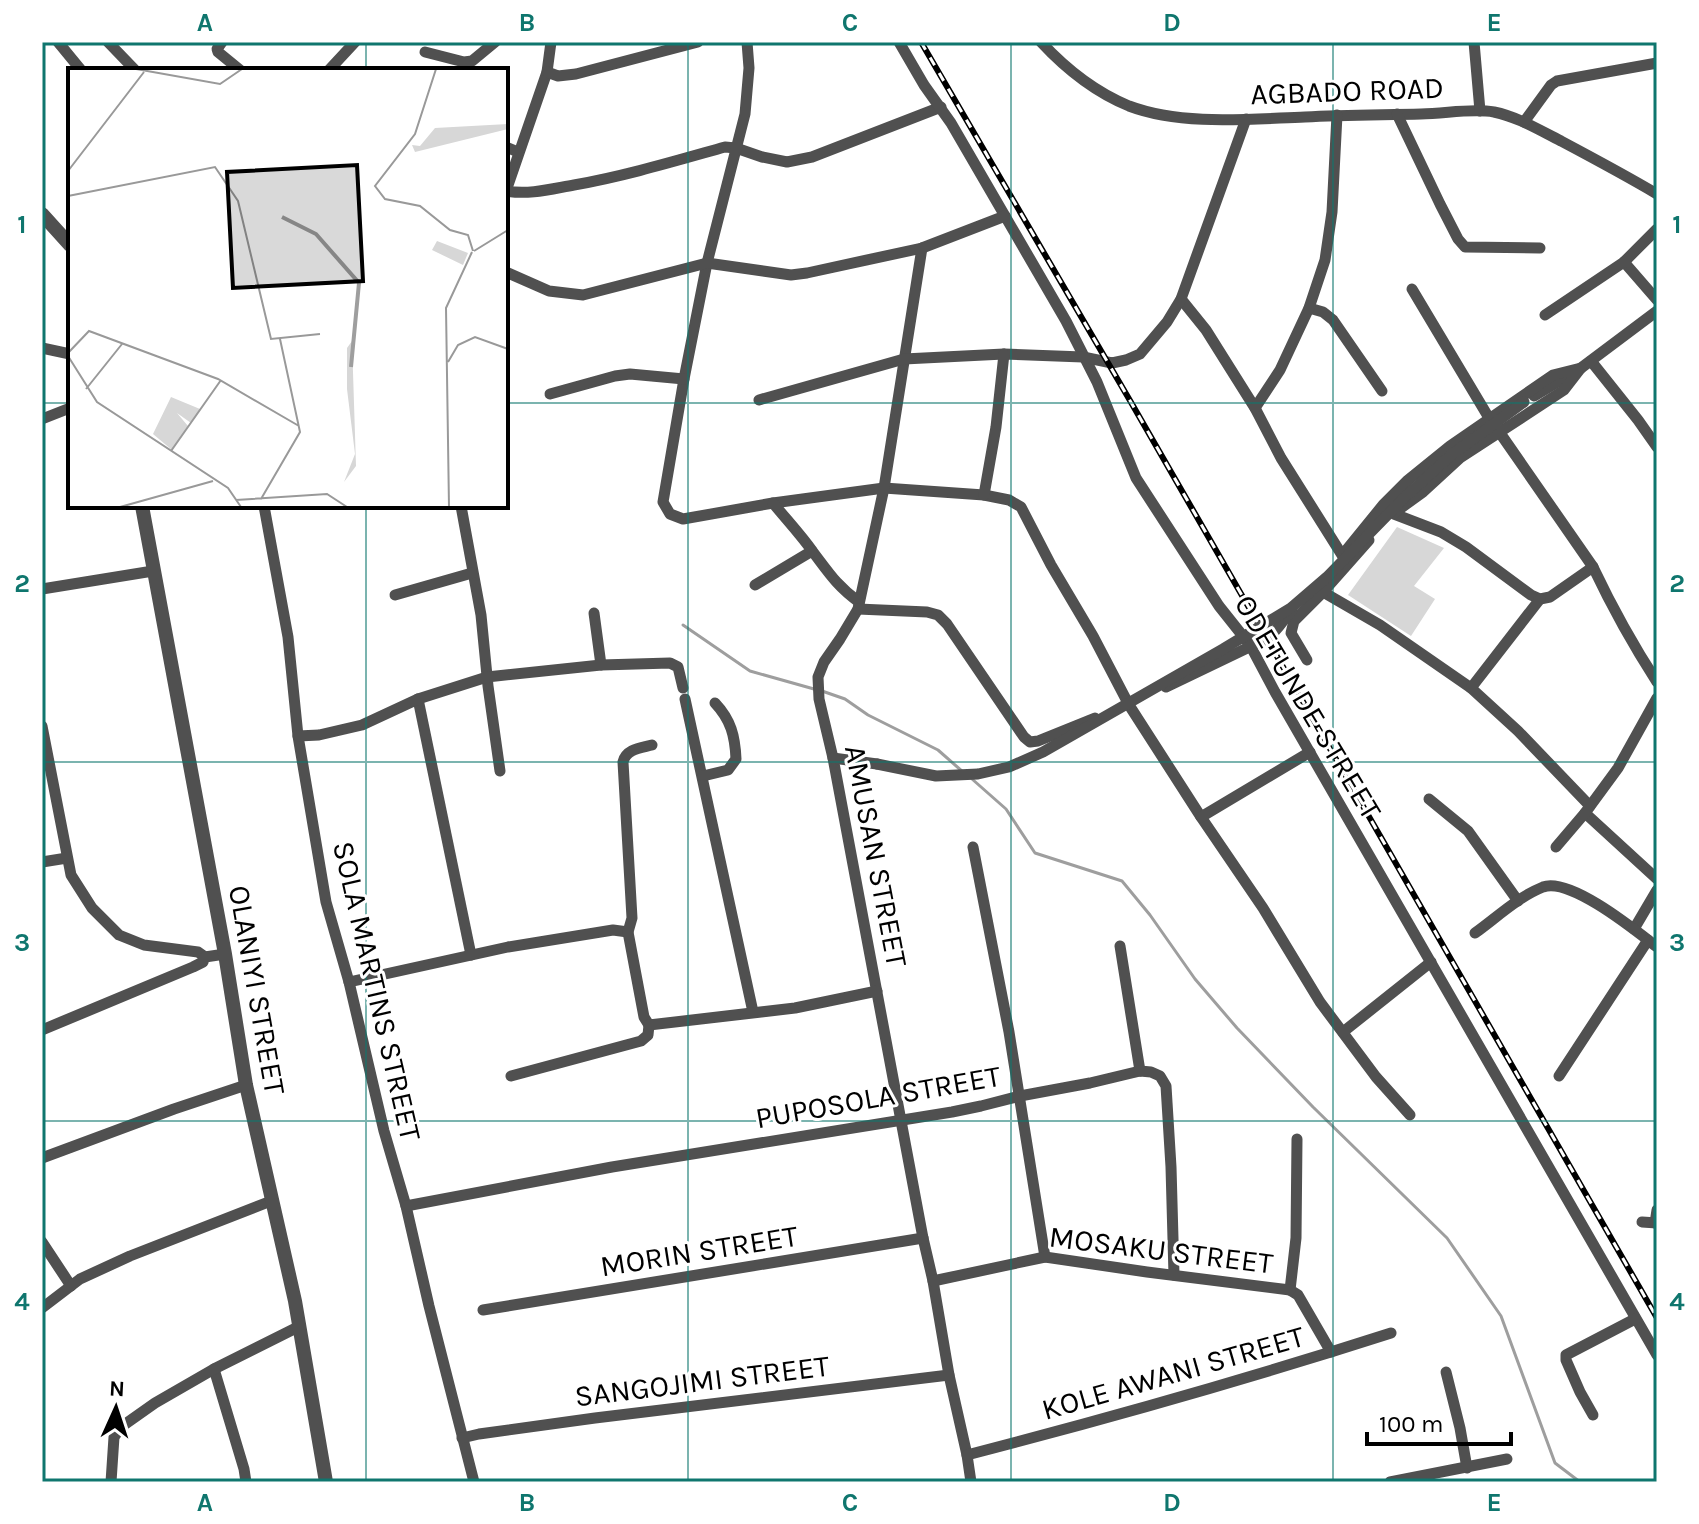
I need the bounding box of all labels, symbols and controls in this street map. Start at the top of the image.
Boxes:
text: A [197,7,213,38]
text: B [519,7,535,38]
text: C [842,7,858,38]
text: D [1163,7,1181,38]
text: E [1486,7,1502,38]
inset map [68,68,508,508]
street label: AGBADO ROAD [1250,70,1444,112]
text: 1 [17,209,27,240]
text: 1 [1672,209,1682,240]
text: 2 [14,568,30,599]
text: 2 [1669,568,1685,599]
street label: ODETUNDE STREET [1227,588,1389,826]
street label: AMUSAN STREET [837,742,915,970]
street label: SOLA MARTINS STREET [325,838,429,1144]
street label: OLANIYI STREET [221,883,293,1097]
text: 3 [14,927,30,958]
text: 3 [1669,927,1685,958]
street label: PUPOSOLA STREET [753,1058,1003,1136]
street label: MORIN STREET [598,1218,800,1284]
street label: MOSAKU STREET [1047,1218,1275,1282]
text: 4 [14,1286,30,1317]
text: 4 [1669,1286,1685,1317]
street label: KOLE AWANI STREET [1038,1318,1308,1428]
street label: SANGOJIMI STREET [573,1348,831,1414]
north arrow [76,1368,156,1448]
text: N [108,1376,126,1402]
scale bar [1367,1396,1511,1446]
text: 100 m [1379,1410,1444,1438]
text: A [197,1487,213,1518]
text: B [519,1487,535,1518]
text: C [842,1487,858,1518]
text: D [1163,1487,1181,1518]
text: E [1486,1487,1502,1518]

